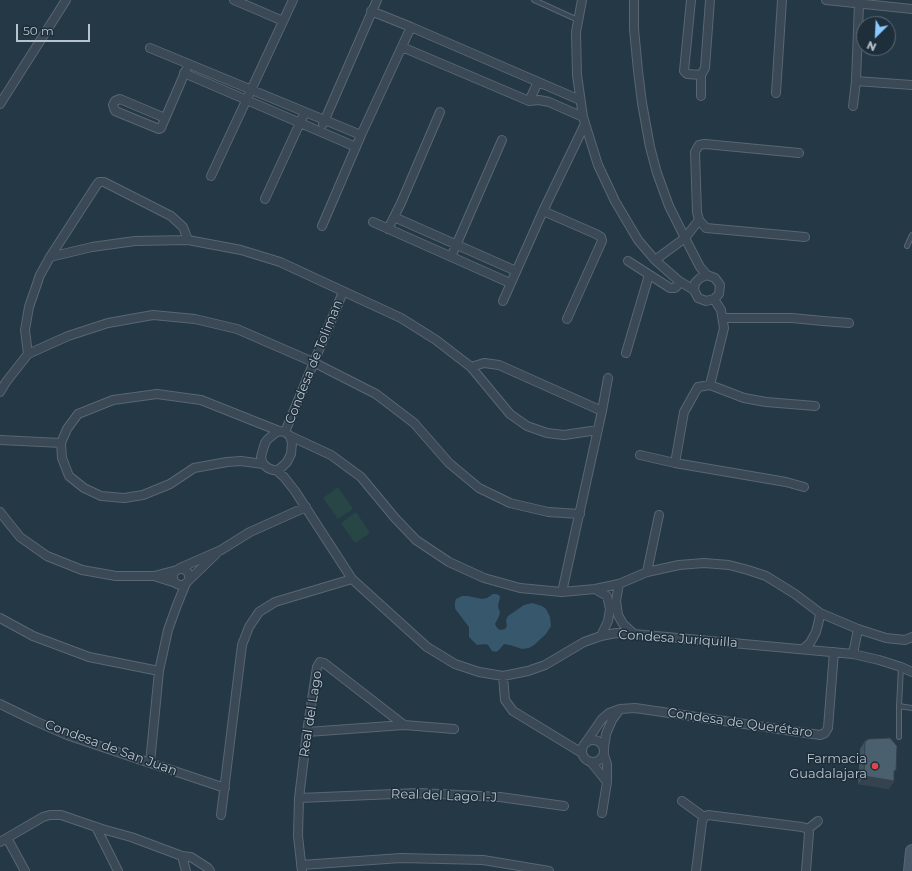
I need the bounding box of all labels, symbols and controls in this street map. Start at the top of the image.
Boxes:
scale bar [18,16,92,42]
north arrow [856,16,896,56]
text: 50 m [23,23,54,38]
text: N [865,38,878,54]
street label: Condesa de Toliman [282,298,346,426]
street label: Condesa Juriquilla [618,627,738,651]
street label: Real del Lago [296,670,326,758]
street label: Condesa de Querétaro [666,705,814,741]
street label: Condesa de San Juan [43,717,179,779]
place label: Farmacia Guadalajara [789,751,867,782]
marker: Farmacia Guadalajara [870,761,880,771]
street label: Real del Lago I-J [391,786,497,806]

